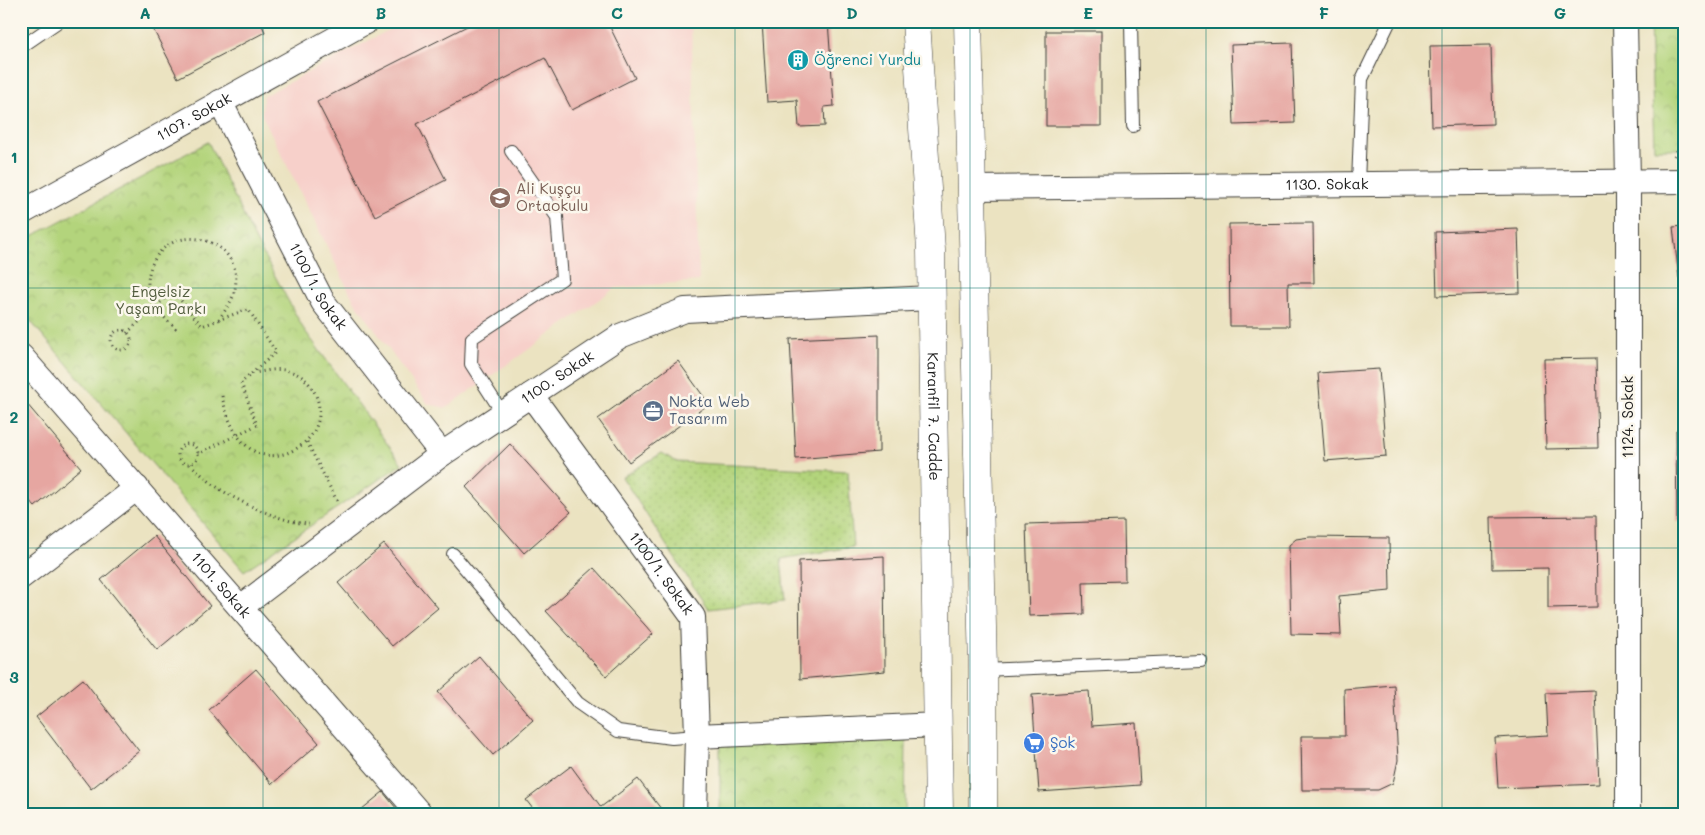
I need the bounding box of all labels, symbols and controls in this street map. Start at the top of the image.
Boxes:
text: A [139,2,151,23]
text: B [376,2,386,23]
text: C [611,2,623,23]
text: D [846,2,858,23]
text: E [1083,2,1093,23]
text: F [1319,2,1329,23]
text: G [1554,2,1566,23]
building icon: Öğrenci Yurdu [786,48,810,72]
place label: Öğrenci Yurdu [814,49,921,69]
street label: 1107. Sokak [153,87,235,145]
text: 1 [10,146,18,167]
street label: 1130. Sokak [1285,173,1369,194]
place label: Ali Kuşçu Ortaokulu [516,178,588,215]
school or university icon: Ali Kuşçu Ortaokulu [488,186,512,210]
street label: 1100/1. Sokak [285,239,352,334]
park label: Engelsiz Yaşam Parkı [115,281,207,318]
street label: 1100. Sokak [516,345,597,408]
street label: Karanfil 7. Cadde [923,352,945,481]
street label: 1124. Sokak [1617,376,1637,458]
place label: Nokta Web Tasarım [669,391,750,428]
office icon: Nokta Web Tasarım [641,399,665,423]
text: 2 [10,406,19,427]
street label: 1100/1. Sokak [625,527,699,619]
street label: 1101. Sokak [187,547,256,622]
text: 3 [9,666,19,687]
supermarket icon: Şok [1022,731,1046,755]
place label: Şok [1050,732,1075,752]

